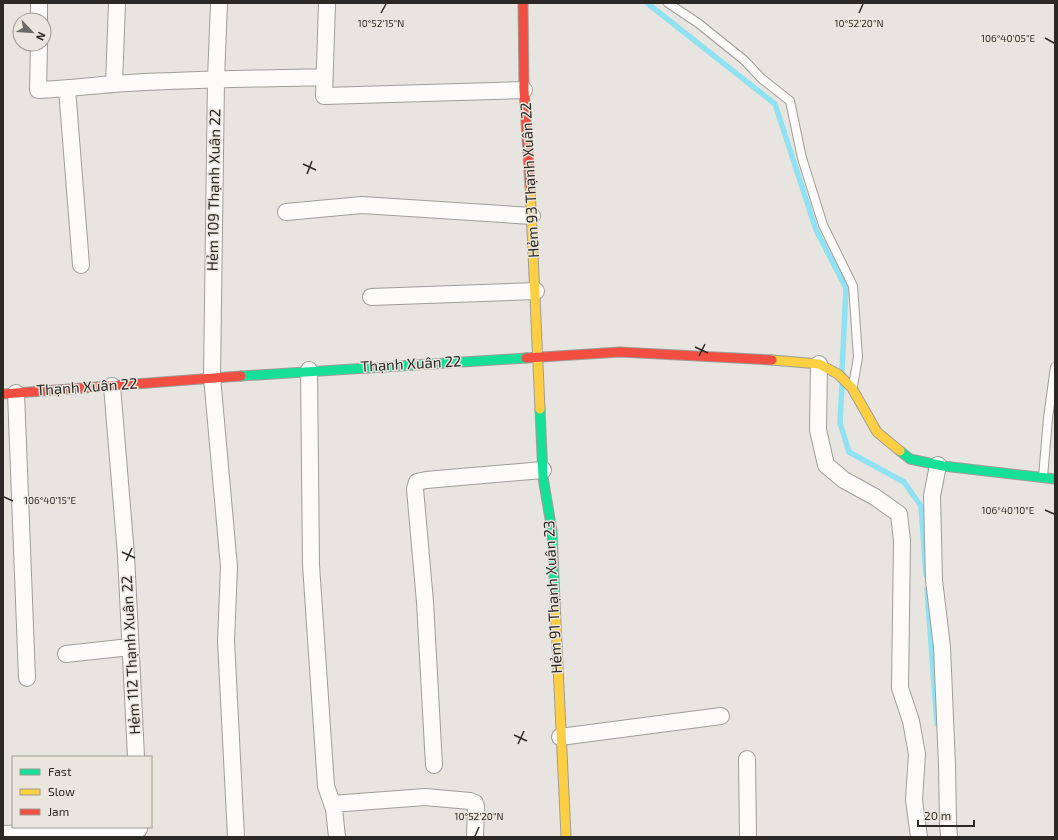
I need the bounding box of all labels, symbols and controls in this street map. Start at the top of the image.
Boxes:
north arrow [12,12,52,52]
text: 10°52'15"N [358,17,404,29]
text: 10°52'20"N [835,17,883,29]
text: N [34,30,49,43]
text: 106°40'05"E [981,32,1035,44]
street label: Hẻm 93 Thạnh Xuân 22 [516,102,542,258]
street label: Hẻm 109 Thạnh Xuân 22 [203,109,223,271]
street label: Thạnh Xuân 22 [360,351,462,375]
street label: Thạnh Xuân 22 [36,373,138,399]
text: 106°40'15"E [24,494,76,506]
text: 106°40'10"E [982,504,1035,516]
street label: Hẻm 91 Thạnh Xuân 23 [539,520,565,674]
street label: Hẻm 112 Thạnh Xuân 22 [117,575,143,735]
legend [12,756,152,828]
text: Fast [48,764,72,778]
text: Slow [48,784,75,798]
scale bar [918,802,974,828]
text: Jam [48,804,69,818]
text: 20 m [924,808,951,822]
text: 10°52'20"N [455,810,503,822]

